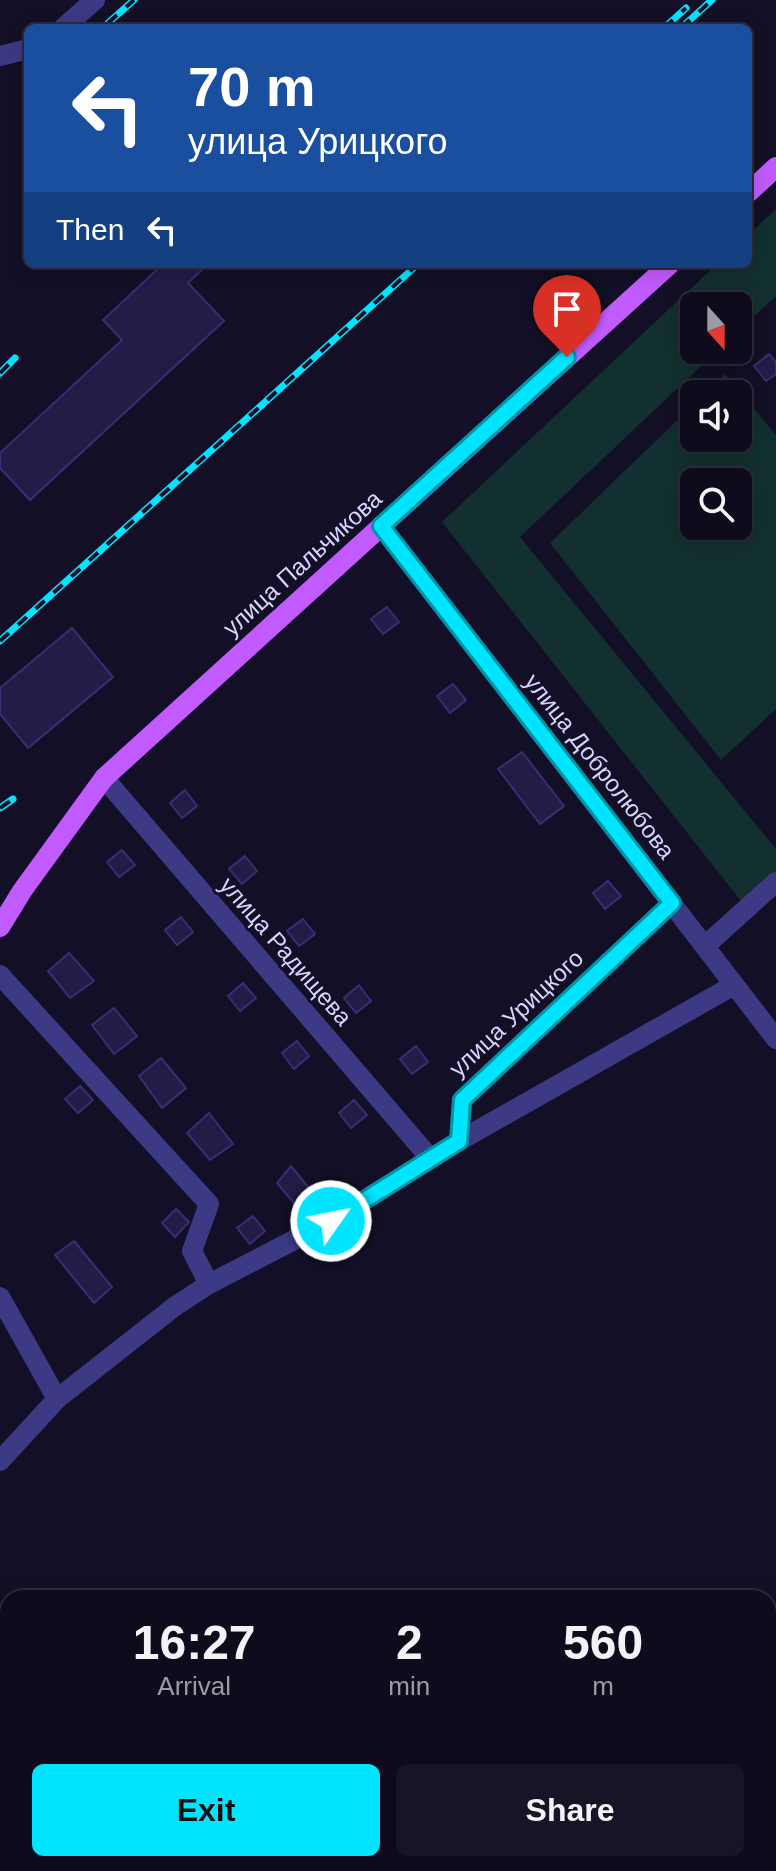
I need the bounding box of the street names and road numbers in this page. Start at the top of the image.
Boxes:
street label: улица Пальчикова [217,484,387,641]
street label: улица Добролюбова [519,668,681,864]
street label: улица Радищева [214,871,358,1031]
street label: улица Урицкого [444,944,588,1082]

